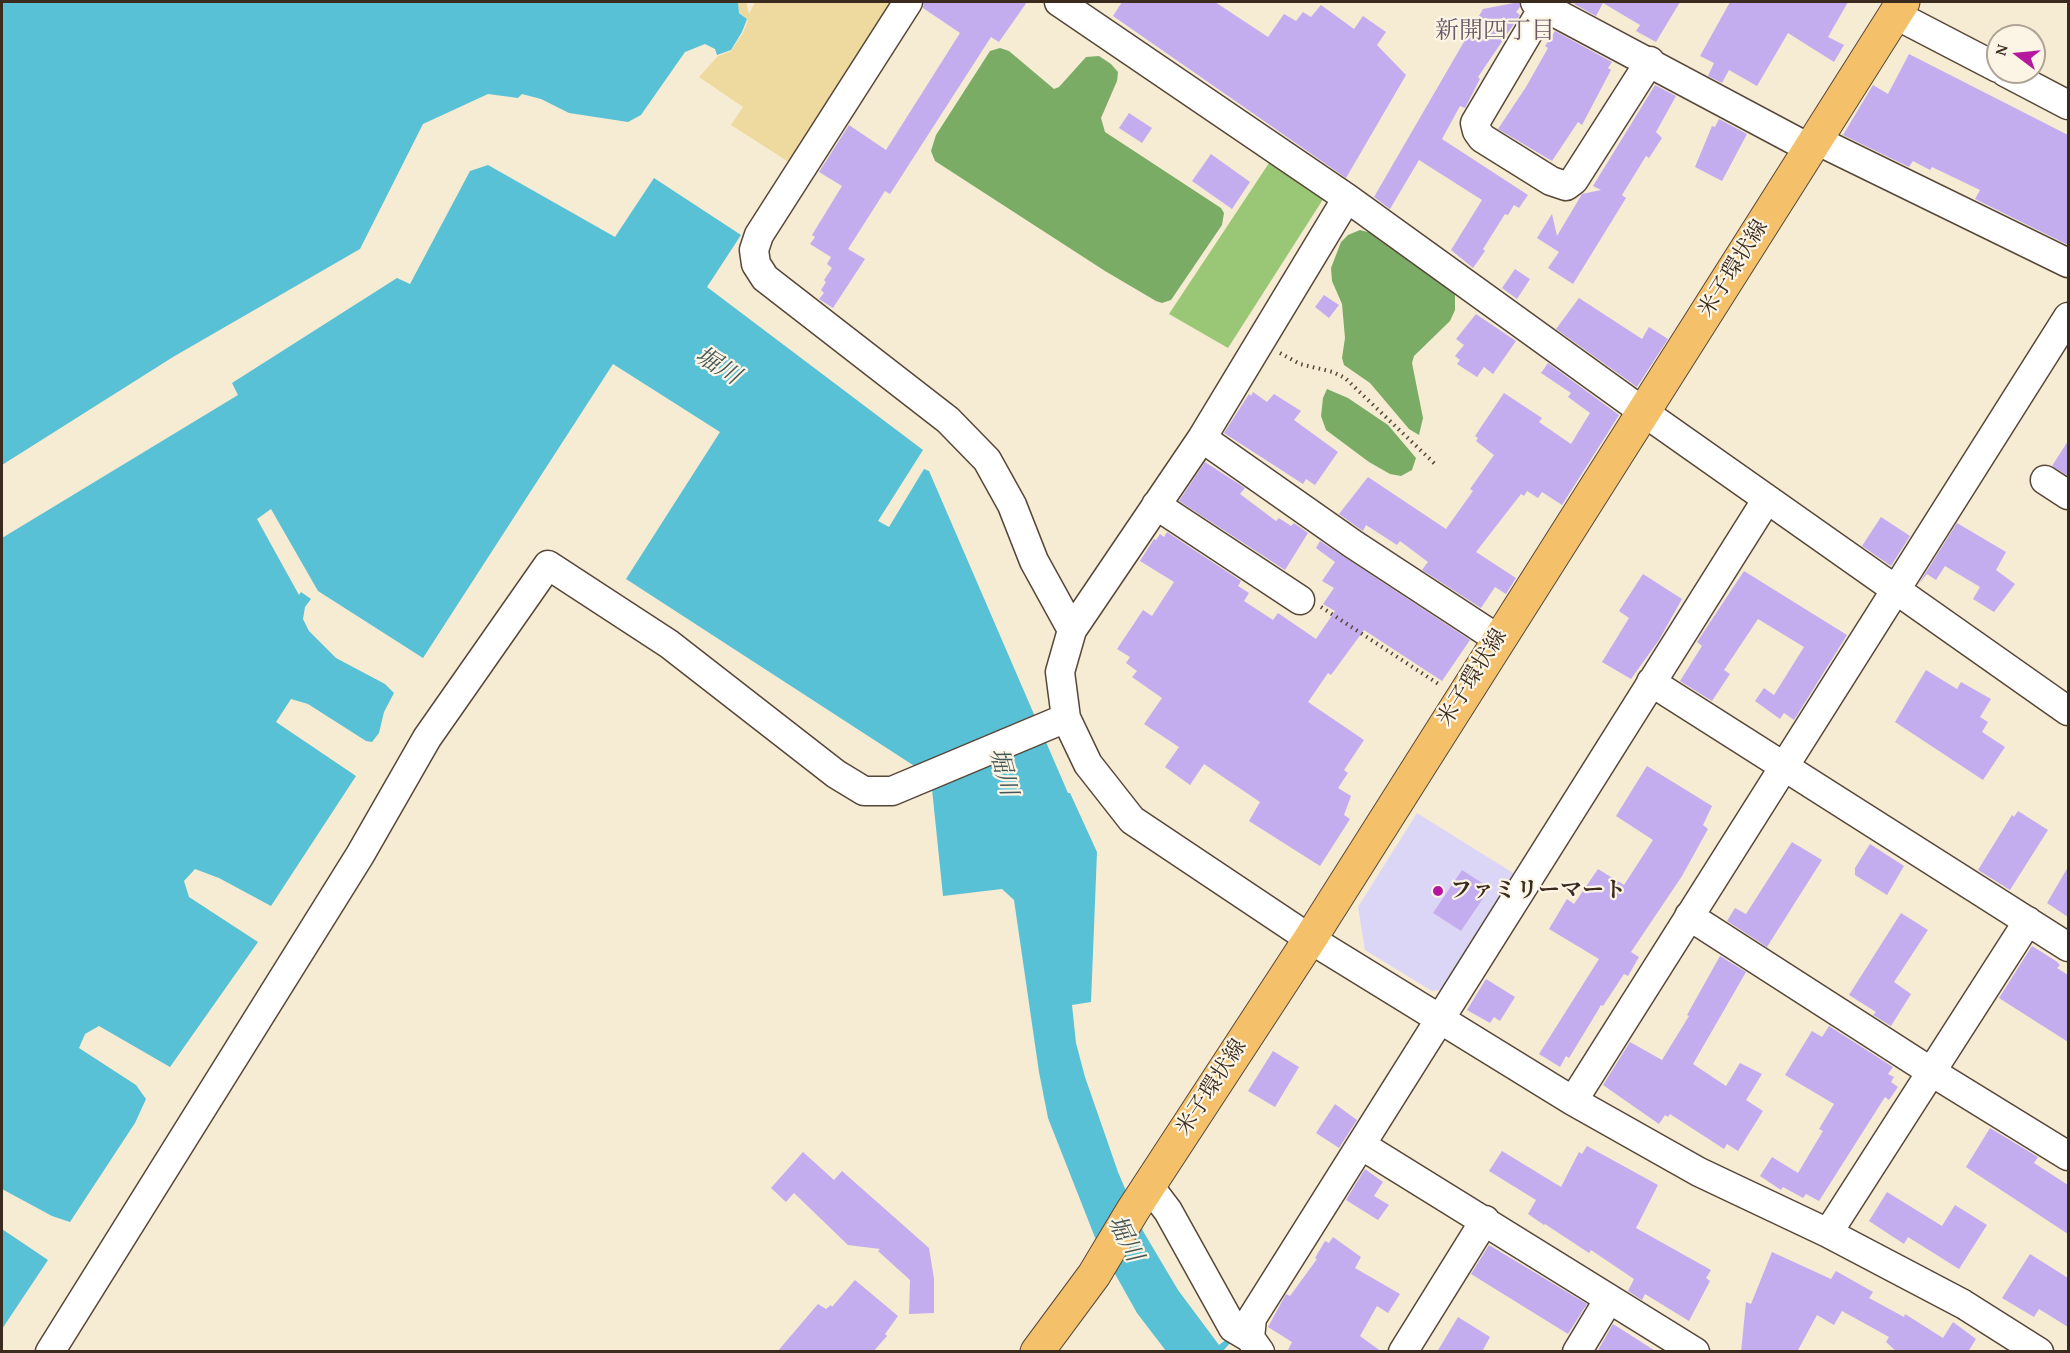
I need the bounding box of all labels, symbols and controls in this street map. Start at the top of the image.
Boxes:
district label: 新開四丁目 [1435,18,1555,46]
north arrow [1986,24,2046,84]
text: N [1988,41,2014,58]
street label: 米子環状線 [1694,215,1774,323]
water label: 堀川 [689,342,745,392]
street label: 米子環状線 [1433,624,1513,732]
water label: 堀川 [982,745,1022,799]
place label: ファミリーマート [1450,878,1626,904]
marker: ファミリーマート [1431,884,1445,898]
street label: 米子環状線 [1171,1035,1253,1141]
water label: 堀川 [1100,1211,1148,1267]

